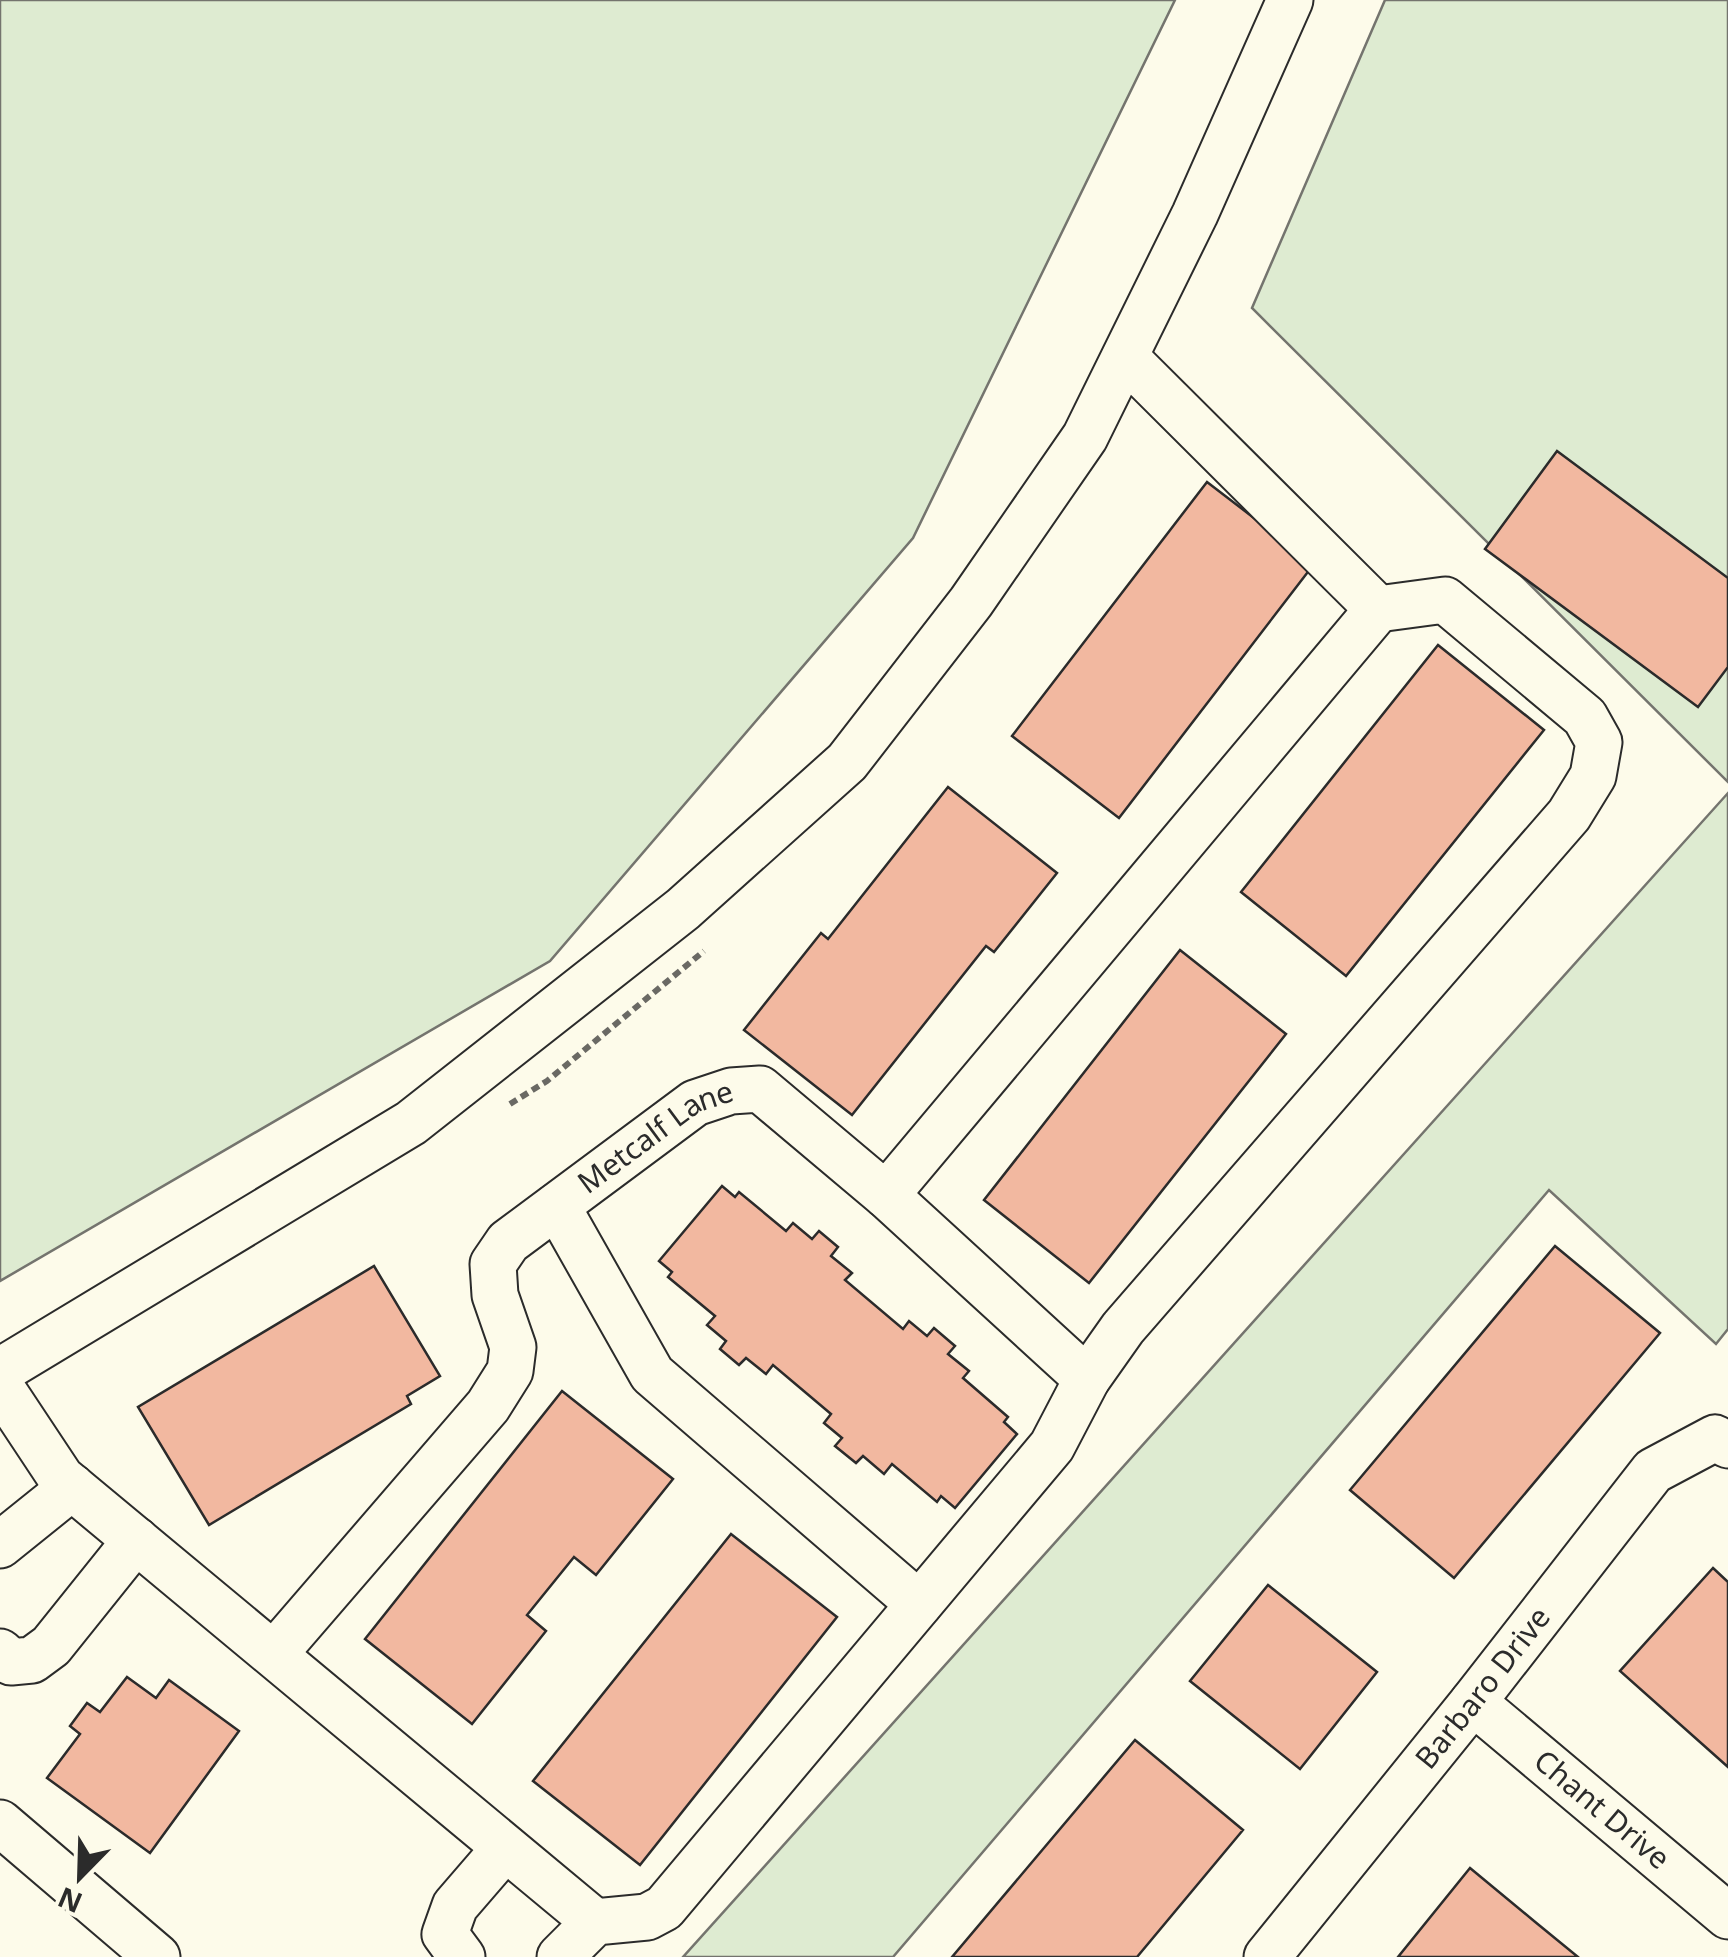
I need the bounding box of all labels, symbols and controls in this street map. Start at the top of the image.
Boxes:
street label: Metcalf Lane [569,1070,738,1202]
street label: Barbaro Drive [1405,1598,1559,1777]
street label: Chant Drive [1526,1740,1679,1878]
north arrow [30,1827,130,1927]
text: N [52,1879,88,1923]

